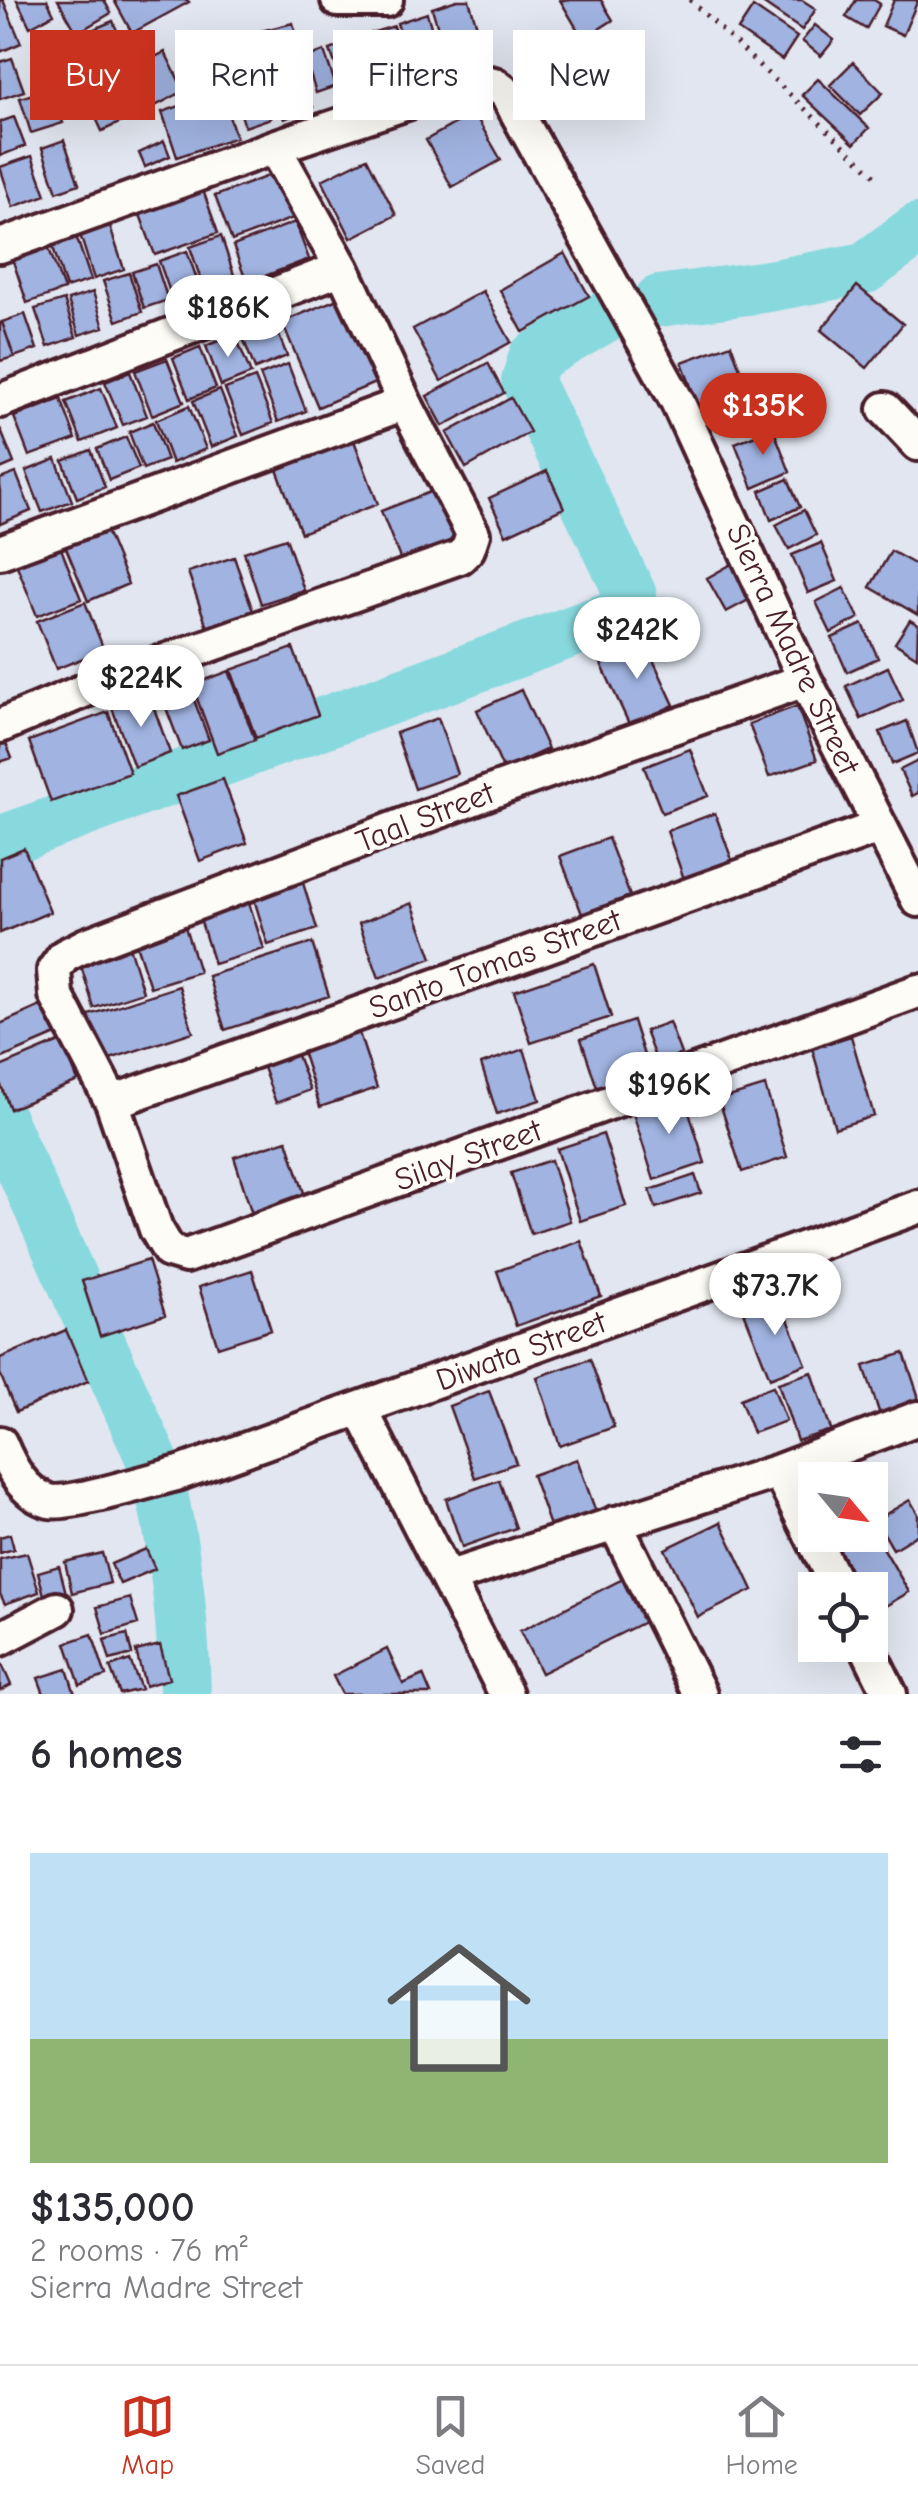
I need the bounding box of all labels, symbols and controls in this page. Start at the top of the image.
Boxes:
chip: Buy [30,30,155,120]
chip: Rent [175,30,313,120]
chip: Filters [333,30,493,120]
chip: New [513,30,645,120]
pin: $186K [158,275,298,360]
text: $186K [187,289,269,326]
pin: $135K [693,373,833,458]
text: $135K [722,387,804,424]
street label: Sierra Madre Street [719,518,868,781]
pin: $242K [567,597,707,682]
text: $242K [595,611,679,648]
pin: $224K [71,645,211,730]
text: $224K [99,659,183,696]
street label: Taal Street [351,774,500,860]
street label: Santo Tomas Street [364,901,627,1027]
pin: $196K [599,1052,739,1137]
text: $196K [627,1066,711,1103]
street label: Silay Street [390,1111,547,1199]
pin: $73.7K [694,1253,856,1338]
text: $73.7K [731,1267,819,1304]
street label: Diwata Street [431,1303,612,1399]
north arrow [798,1462,888,1552]
map controls [798,1462,888,1662]
button: locate [798,1572,888,1662]
icon: filters [833,1727,888,1782]
text: 6 homes [30,1730,183,1779]
icon: home [369,1918,549,2098]
text: $135,000 [30,2183,195,2232]
text: 2 rooms · 76 m² [30,2232,248,2269]
text: Sierra Madre Street [30,2269,302,2306]
tab: Map [120,2389,175,2481]
tab: Saved [415,2389,485,2481]
tab: Home [726,2389,798,2481]

